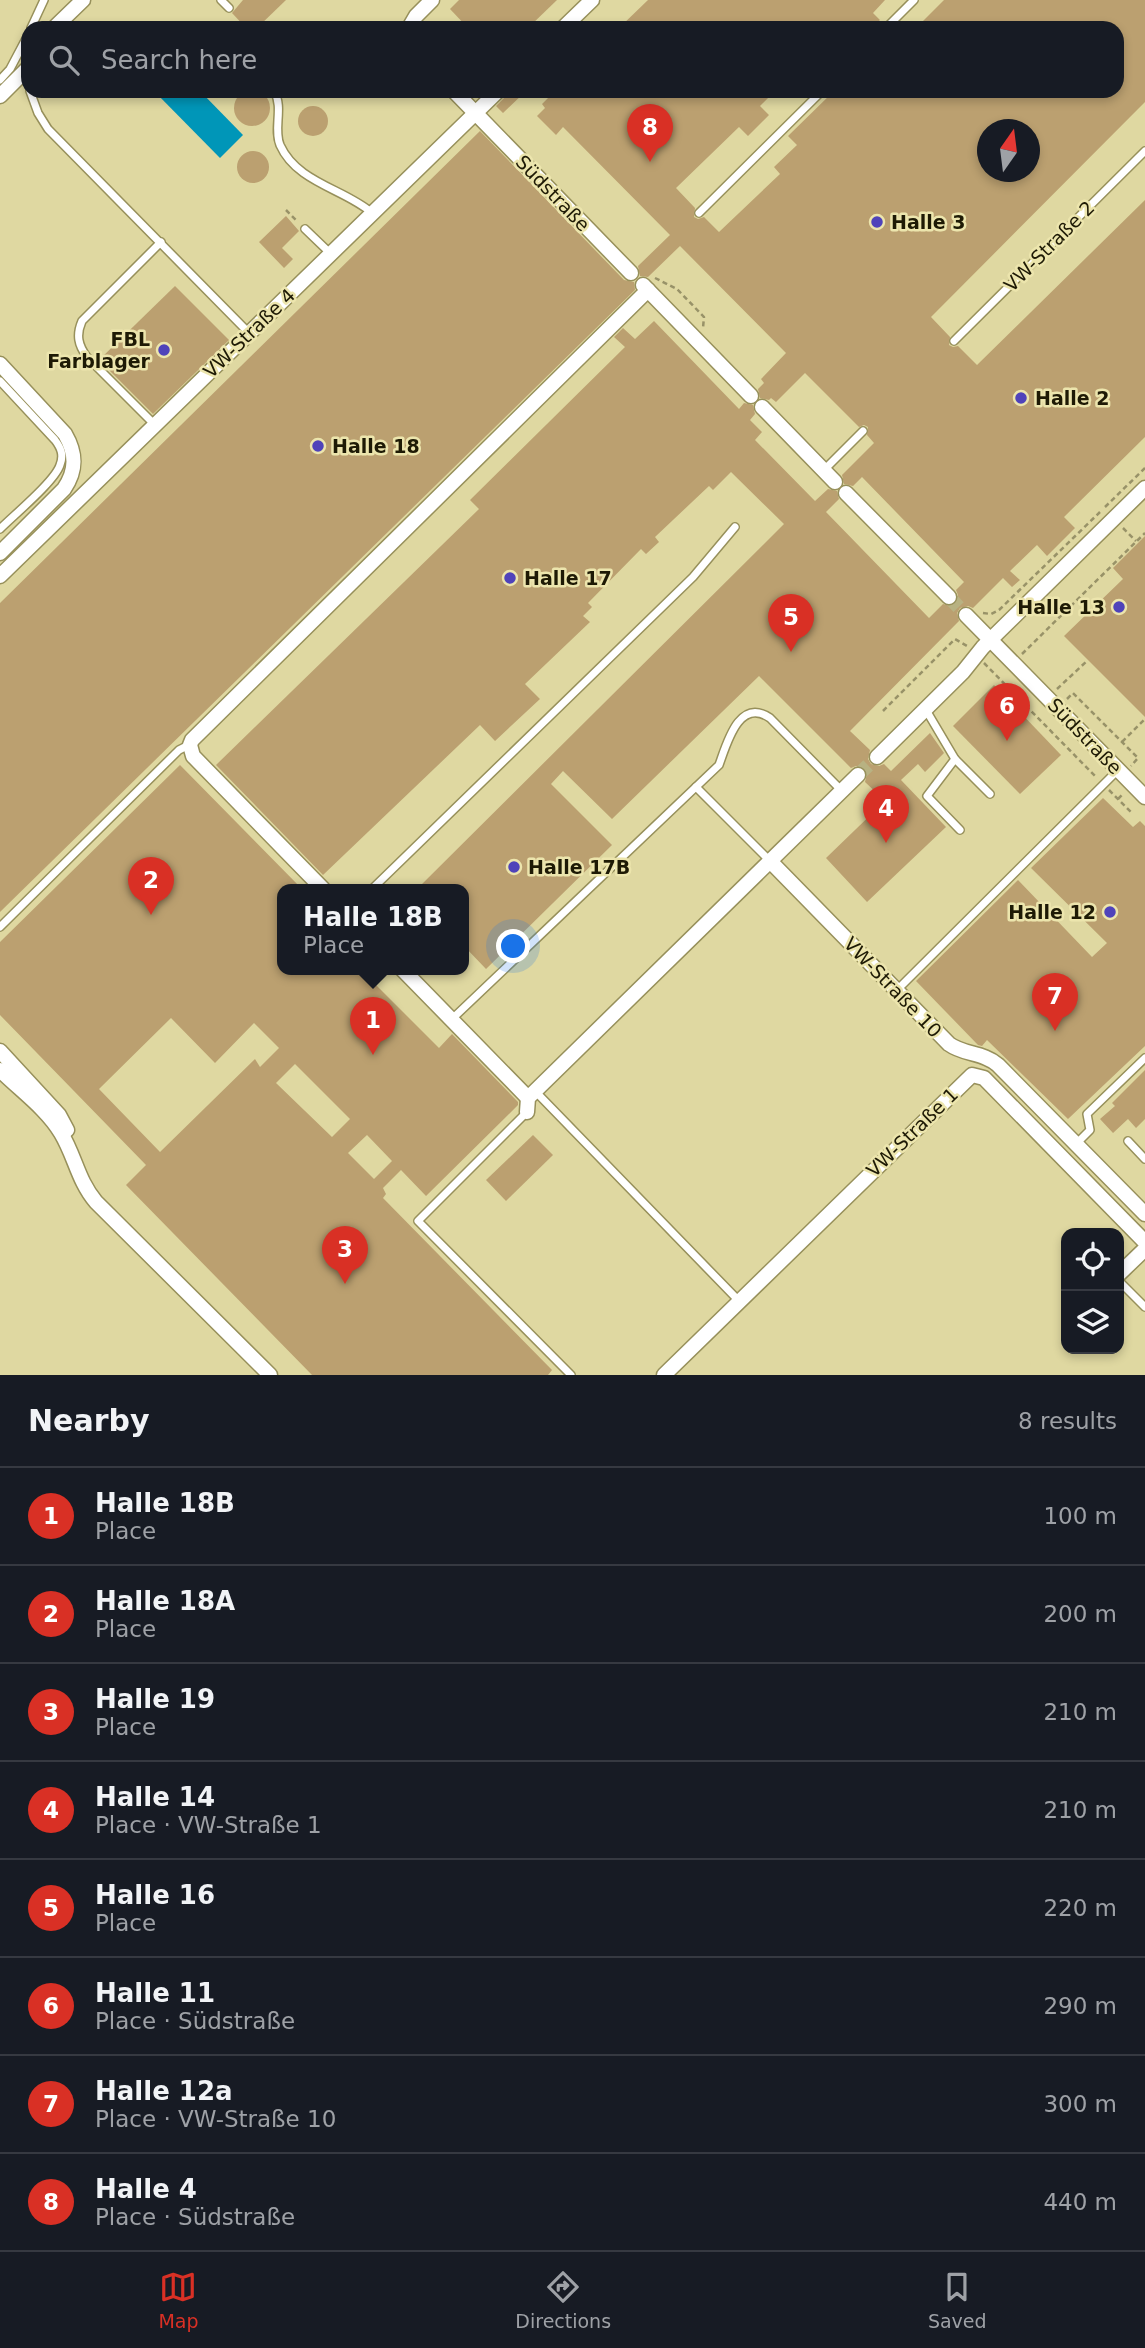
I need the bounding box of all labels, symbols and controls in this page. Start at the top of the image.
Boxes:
search box [21,21,1124,98]
icon: search [45,41,83,79]
text: Search here [101,45,257,75]
pin: 8 [627,104,673,162]
north arrow [977,119,1040,182]
street label: Südstraße [512,151,594,235]
street label: VW-Straße 2 [999,196,1099,296]
place label: Halle 3 [891,211,965,233]
marker: Halle 3 [869,214,885,230]
street label: VW-Straße 4 [199,284,299,382]
place label: FBL Farblager [47,328,151,372]
marker: FBL Farblager [156,342,172,358]
place label: Halle 2 [1035,387,1109,409]
marker: Halle 2 [1013,390,1029,406]
place label: Halle 18 [332,435,420,457]
marker: Halle 18 [310,438,326,454]
place label: Halle 17 [524,567,612,589]
marker: Halle 17 [502,570,518,586]
pin: 5 [768,594,814,652]
place label: Halle 13 [1017,596,1105,618]
marker: Halle 13 [1111,599,1127,615]
pin: 6 [984,683,1030,741]
street label: Südstraße [1044,694,1126,778]
pin: 4 [863,785,909,843]
place label: Halle 17B [528,856,630,878]
pin: 2 [128,857,174,915]
marker: Halle 17B [506,859,522,875]
popup [277,884,469,975]
place label: Halle 12 [1008,901,1096,923]
text: Halle 18B [303,902,443,932]
marker: Halle 12 [1102,904,1118,920]
your location [496,929,530,963]
text: Place [303,932,364,958]
street label: VW-Straße 10 [840,932,946,1042]
pin: 7 [1032,973,1078,1031]
pin: 1 [350,997,396,1055]
street label: VW-Straße 1 [862,1083,962,1181]
pin: 3 [322,1226,368,1284]
map controls [1061,1228,1124,1354]
button: locate [1061,1228,1124,1291]
button: layers [1061,1291,1124,1354]
text: Nearby [28,1403,150,1438]
text: 8 results [1018,1408,1117,1434]
text: Halle 18B [95,1488,235,1518]
text: 1 [43,1503,59,1529]
text: 100 m [1043,1503,1117,1529]
text: Place [95,1518,156,1544]
text: Halle 18A [95,1586,235,1616]
text: 2 [43,1601,59,1627]
text: 200 m [1043,1601,1117,1627]
text: Place [95,1616,156,1642]
text: Halle 19 [95,1684,215,1714]
text: 3 [43,1699,59,1725]
text: 210 m [1043,1699,1117,1725]
text: Place [95,1714,156,1740]
text: Halle 14 [95,1782,215,1812]
text: 4 [43,1797,59,1823]
text: 210 m [1043,1797,1117,1823]
text: Place · VW-Straße 1 [95,1812,322,1838]
text: Halle 16 [95,1880,215,1910]
text: 5 [43,1895,59,1921]
text: 220 m [1043,1895,1117,1921]
text: Place [95,1910,156,1936]
text: Halle 11 [95,1978,215,2008]
text: 6 [43,1993,59,2019]
text: 290 m [1043,1993,1117,2019]
text: Place · Südstraße [95,2008,295,2034]
text: Halle 12a [95,2076,233,2106]
text: 7 [43,2091,59,2117]
text: 300 m [1043,2091,1117,2117]
text: Place · VW-Straße 10 [95,2106,336,2132]
text: Halle 4 [95,2174,197,2204]
text: 8 [43,2189,59,2215]
text: 440 m [1043,2189,1117,2215]
text: Place · Südstraße [95,2204,295,2230]
tab: Map [158,2268,199,2332]
tab: Directions [515,2268,611,2332]
tab: Saved [928,2268,987,2332]

